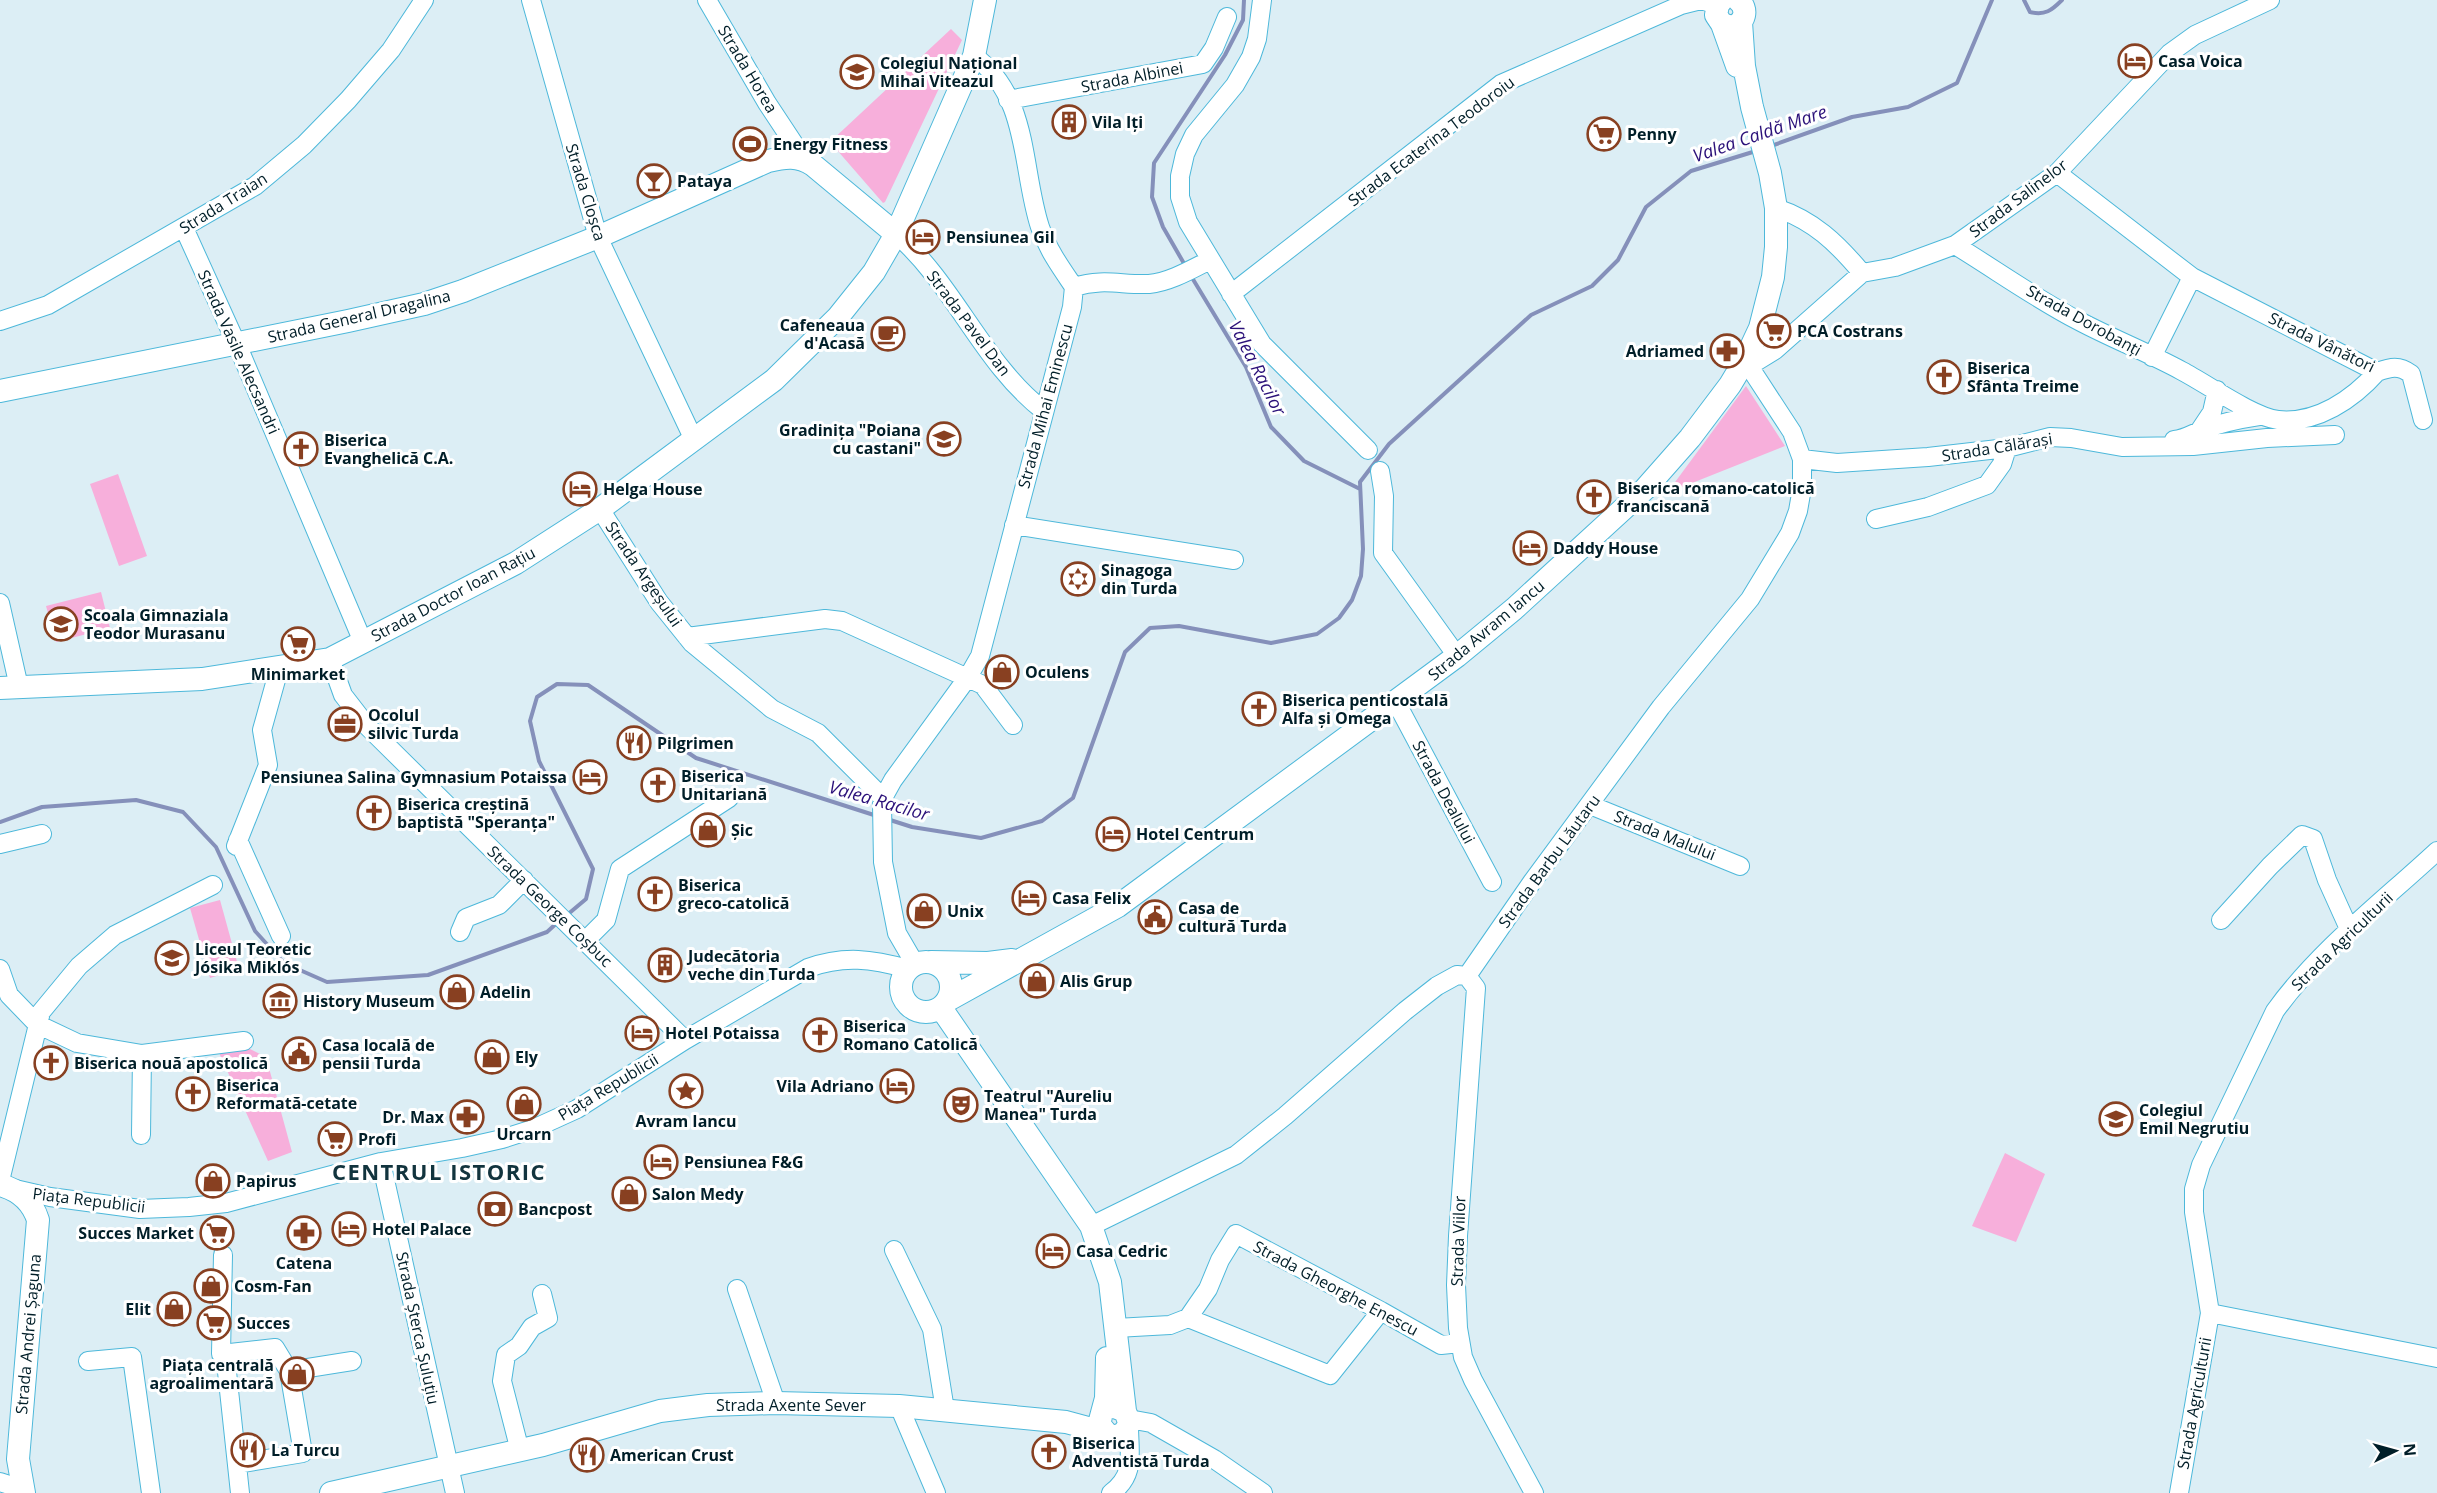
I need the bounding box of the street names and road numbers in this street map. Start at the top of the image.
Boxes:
street label: Strada Horea [713,21,783,117]
street label: Strada Albinei [1079,56,1185,98]
street label: Strada Ecaterina Teodoroiu [1343,71,1519,211]
street label: Strada Cloșca [561,141,611,243]
street label: Strada Salinelor [1964,154,2072,242]
street label: Strada Traian [175,167,271,239]
street label: Strada Vasile Alecsandri [193,266,285,438]
street label: Strada Pavel Dan [922,266,1016,380]
street label: Strada Dorobanți [2023,279,2145,361]
street label: Strada General Dragalina [265,284,453,348]
street label: Strada Vânători [2265,307,2379,377]
street label: Strada Mihai Eminescu [1012,321,1078,491]
street label: Strada Călărași [1940,427,2054,467]
street label: Strada Argeșului [601,517,687,631]
street label: Strada Doctor Ioan Rațiu [367,541,539,647]
street label: Strada Avram Iancu [1423,575,1549,685]
street label: Strada Dealului [1408,737,1480,847]
street label: Strada Barbu Lăutaru [1493,790,1605,932]
street label: Strada Malului [1611,805,1719,865]
street label: Strada George Coșbuc [483,840,618,972]
street label: Strada Agriculturii [2286,887,2398,995]
street label: Piața Republicii [554,1048,662,1126]
street label: Piața Republicii [31,1182,147,1218]
street label: Strada Viilor [1445,1195,1471,1287]
street label: Strada Gheorghe Enescu [1250,1235,1422,1341]
street label: Strada Șterca Șuluțiu [391,1250,445,1406]
street label: Strada Andrei Șaguna [10,1253,46,1415]
street label: Strada Agriculturii [2172,1335,2216,1471]
street label: Strada Axente Sever [716,1394,867,1416]

